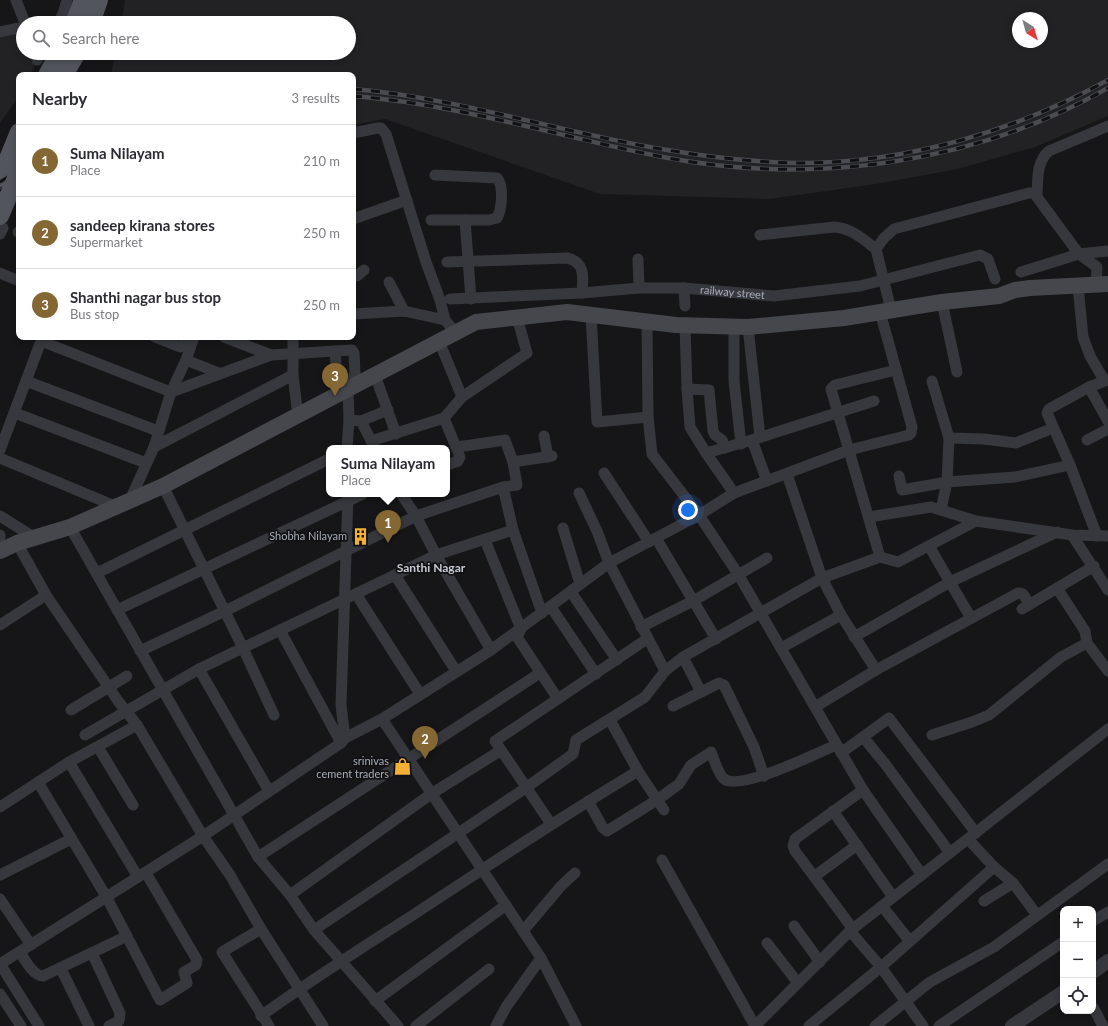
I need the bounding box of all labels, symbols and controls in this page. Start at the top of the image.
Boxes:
north arrow [1012,12,1048,48]
search box [16,16,356,60]
icon: search [30,27,52,49]
text: Search here [62,29,139,47]
text: Nearby [32,88,87,109]
text: 3 results [292,90,340,106]
text: Suma Nilayam [70,144,165,162]
text: 1 [41,153,49,169]
text: 210 m [303,153,340,169]
text: Place [70,162,100,178]
text: sandeep kirana stores [70,216,215,234]
text: 2 [41,225,49,241]
text: 250 m [303,225,340,241]
text: Supermarket [70,234,143,250]
street label: railway street [700,282,765,301]
text: Shanthi nagar bus stop [70,288,221,306]
text: 3 [41,297,49,313]
text: 250 m [303,297,340,313]
text: Bus stop [70,306,119,322]
pin: 3 [322,363,348,396]
popup [326,445,450,497]
text: Suma Nilayam [341,454,435,472]
text: Place [341,472,371,488]
your location [678,500,698,520]
pin: 1 [375,510,401,543]
building icon: Shobha Nilayam [350,526,370,546]
place label: Shobha Nilayam [269,529,347,542]
district label: Santhi Nagar [397,560,466,575]
pin: 2 [412,726,438,759]
place label: srinivas cement traders [316,754,389,780]
shop icon: srinivas cement traders [392,757,412,777]
map controls [1060,906,1096,1014]
button: + [1060,906,1096,942]
button: − [1060,942,1096,978]
button: locate [1060,978,1096,1014]

